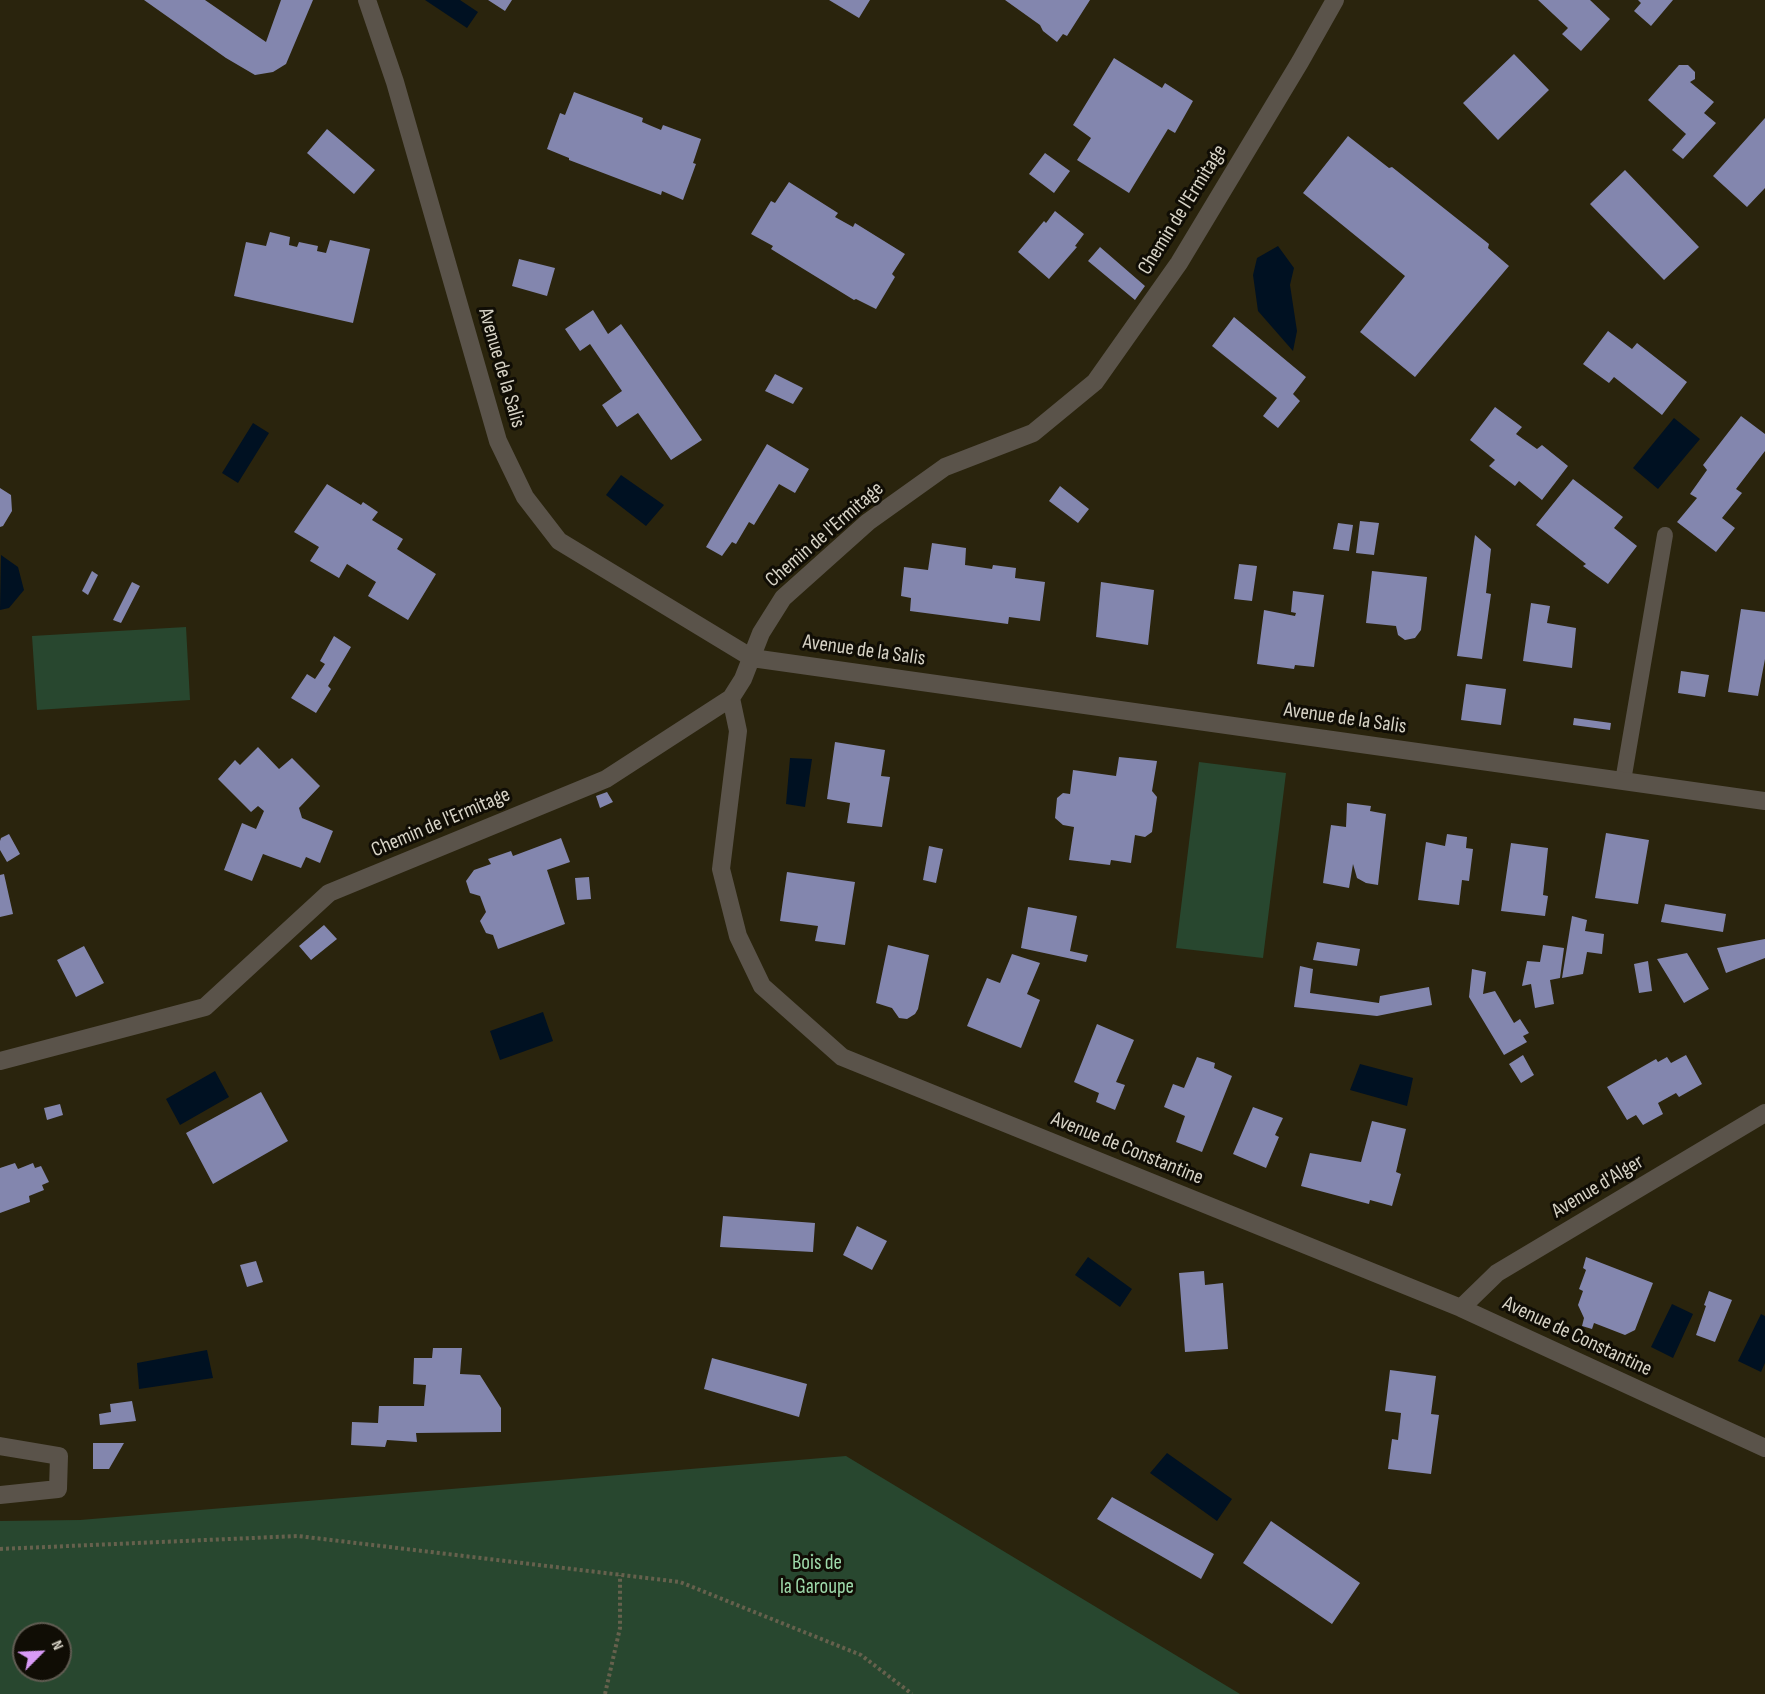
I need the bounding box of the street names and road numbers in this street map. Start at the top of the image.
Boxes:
street label: Chemin de l'Ermitage [1133,140,1233,280]
street label: Avenue de la Salis [472,305,530,431]
street label: Chemin de l'Ermitage [761,477,889,593]
street label: Avenue de la Salis [801,630,927,672]
street label: Avenue de la Salis [1282,698,1408,740]
street label: Chemin de l'Ermitage [368,782,514,864]
street label: Avenue de Constantine [1047,1107,1207,1191]
street label: Avenue d'Alger [1548,1150,1648,1224]
street label: Avenue de Constantine [1498,1291,1656,1383]

